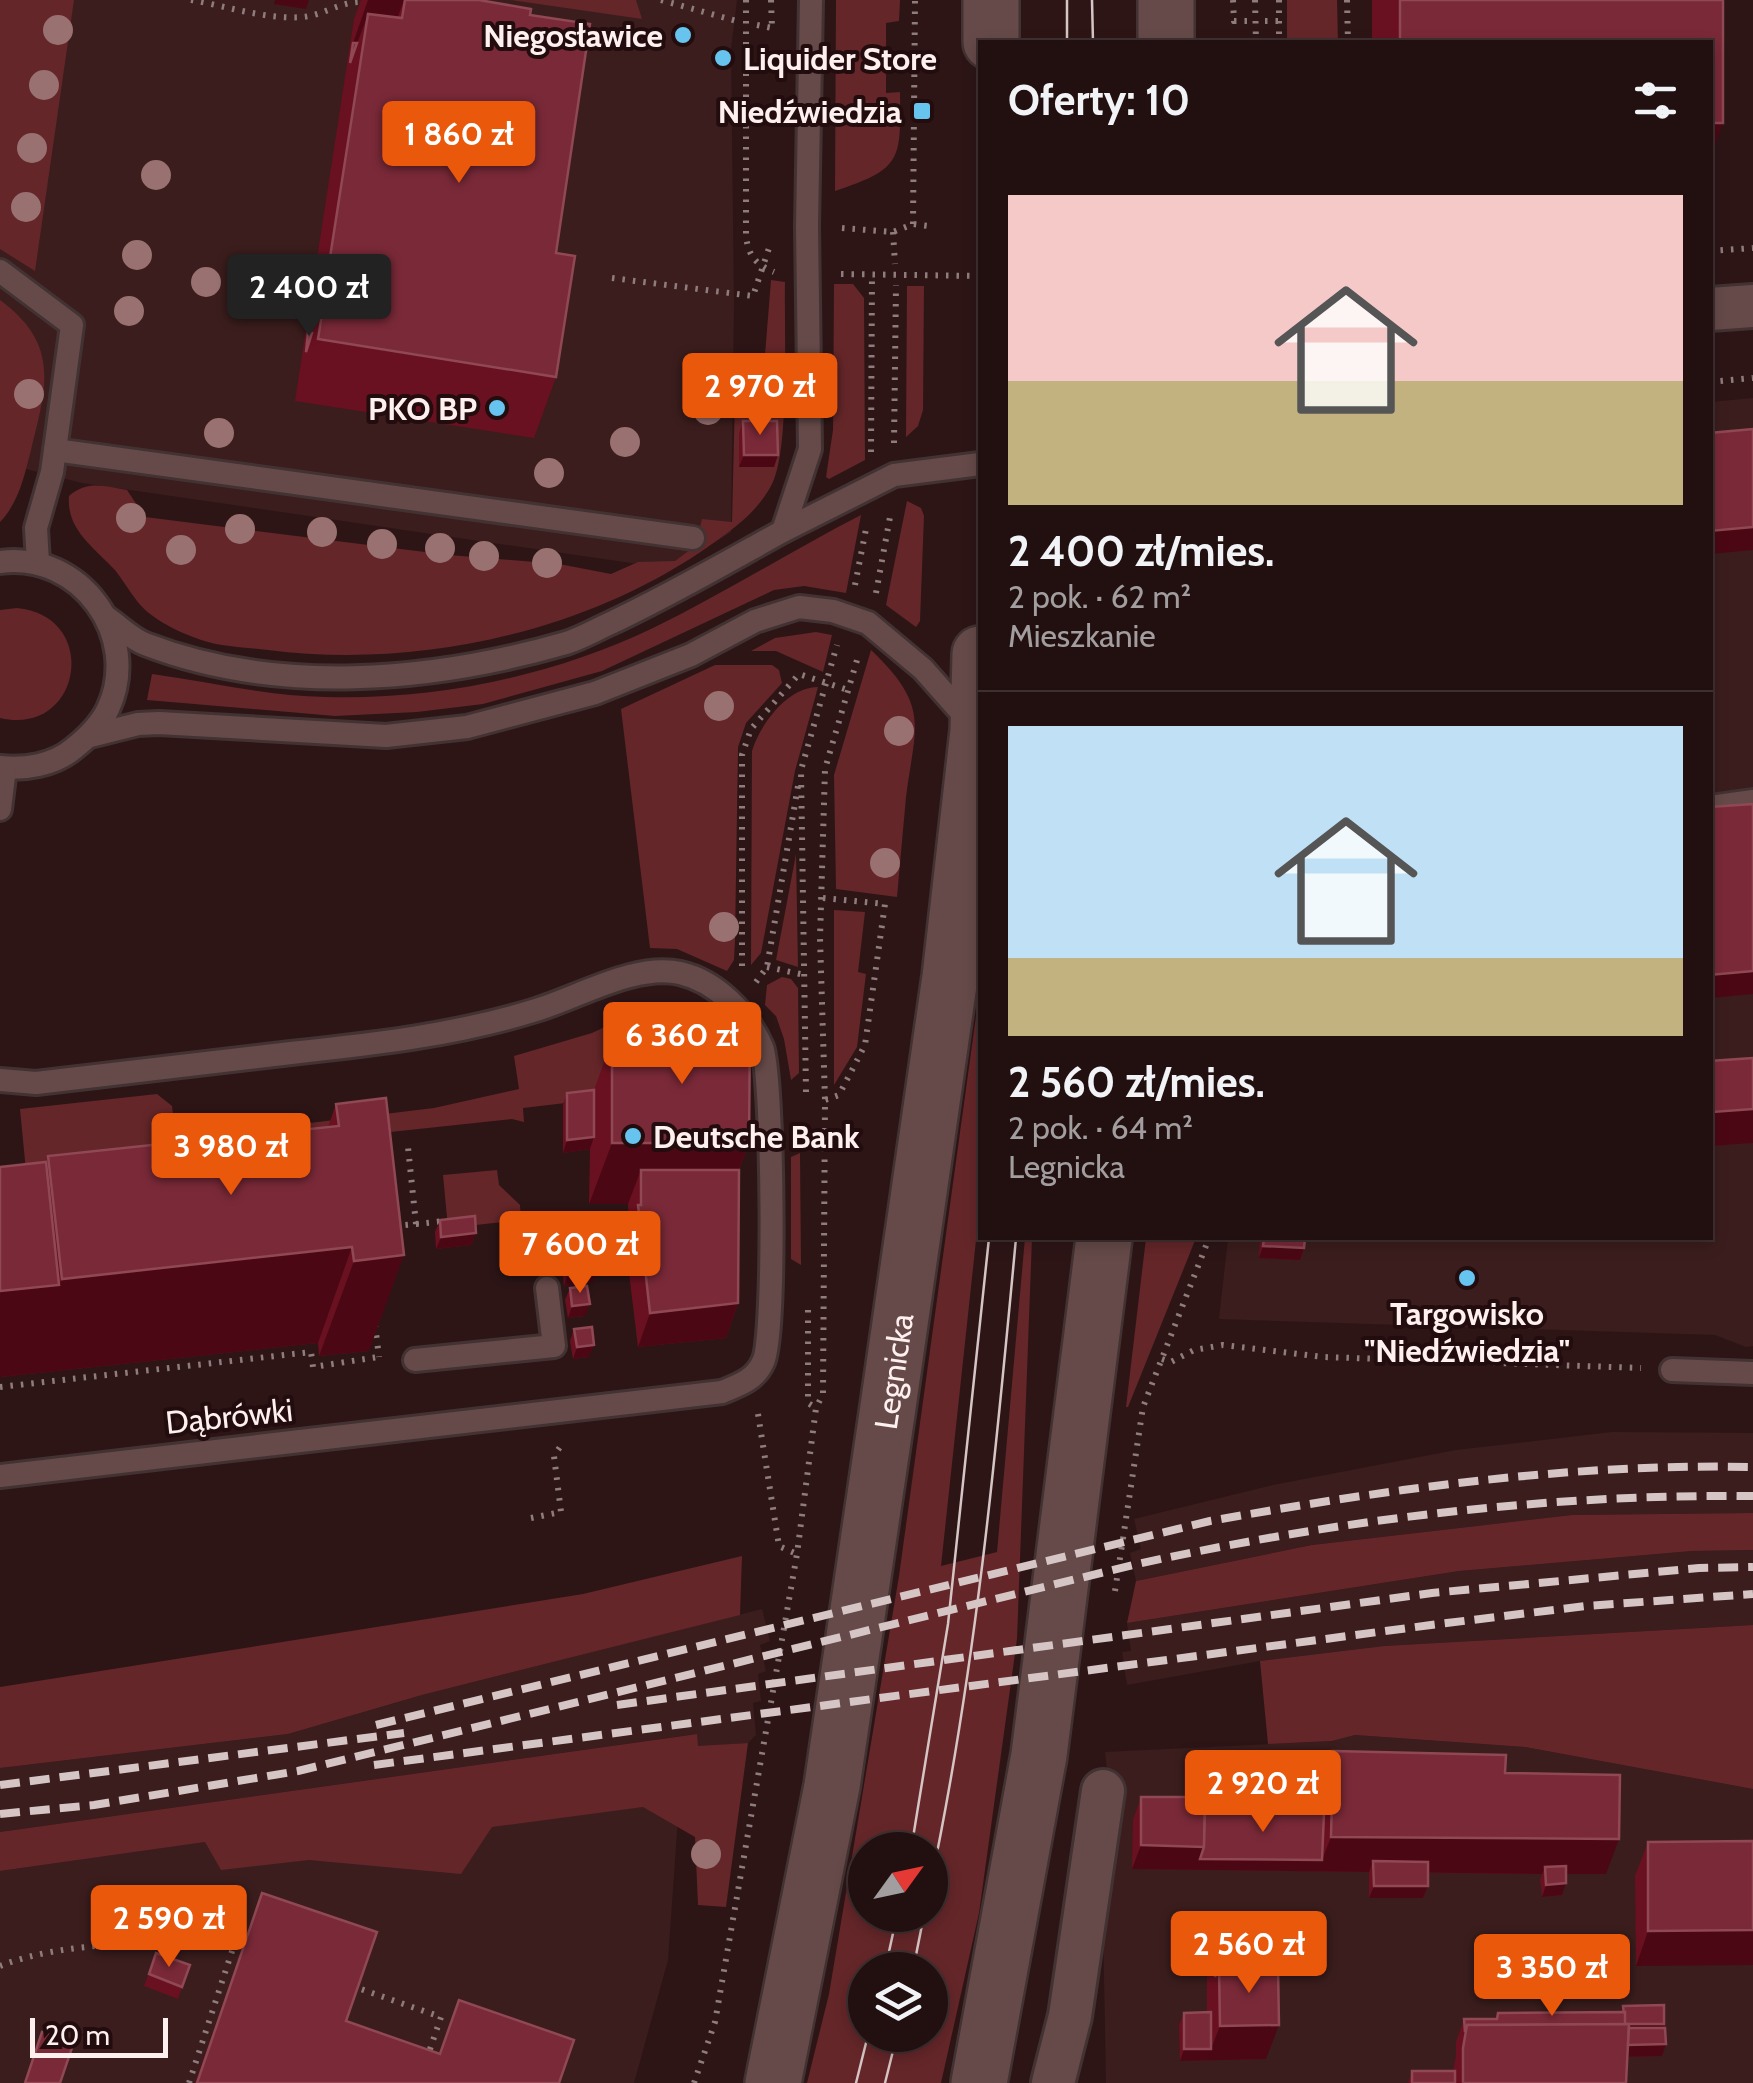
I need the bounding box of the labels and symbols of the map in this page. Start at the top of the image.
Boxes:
place label: Niegosławice [483,16,663,55]
marker: Niegosławice [672,24,694,46]
place label: Liquider Store [743,39,937,78]
marker: Liquider Store [712,47,734,69]
place label: Niedźwiedzia [718,92,902,131]
marker: Niedźwiedzia [911,100,933,122]
pin: 1 860 zł [356,101,562,186]
pin: 2 400 zł [206,254,412,339]
pin: 2 970 zł [657,353,863,438]
place label: PKO BP [368,389,477,428]
marker: PKO BP [486,397,508,419]
pin: 6 360 zł [579,1002,785,1087]
pin: 3 980 zł [128,1113,334,1198]
place label: Deutsche Bank [653,1117,860,1156]
marker: Deutsche Bank [622,1125,644,1147]
pin: 7 600 zł [477,1211,683,1296]
marker: Targowisko "Niedźwiedzia" [1456,1267,1478,1289]
place label: Targowisko "Niedźwiedzia" [1364,1294,1570,1370]
street label: Legnicka [865,1310,921,1432]
street label: Dąbrówki [163,1390,295,1442]
pin: 2 920 zł [1160,1750,1366,1835]
north arrow [848,1832,948,1932]
pin: 2 590 zł [66,1885,272,1970]
pin: 2 560 zł [1146,1911,1352,1996]
pin: 3 350 zł [1449,1934,1655,2019]
scale bar [30,2013,168,2058]

